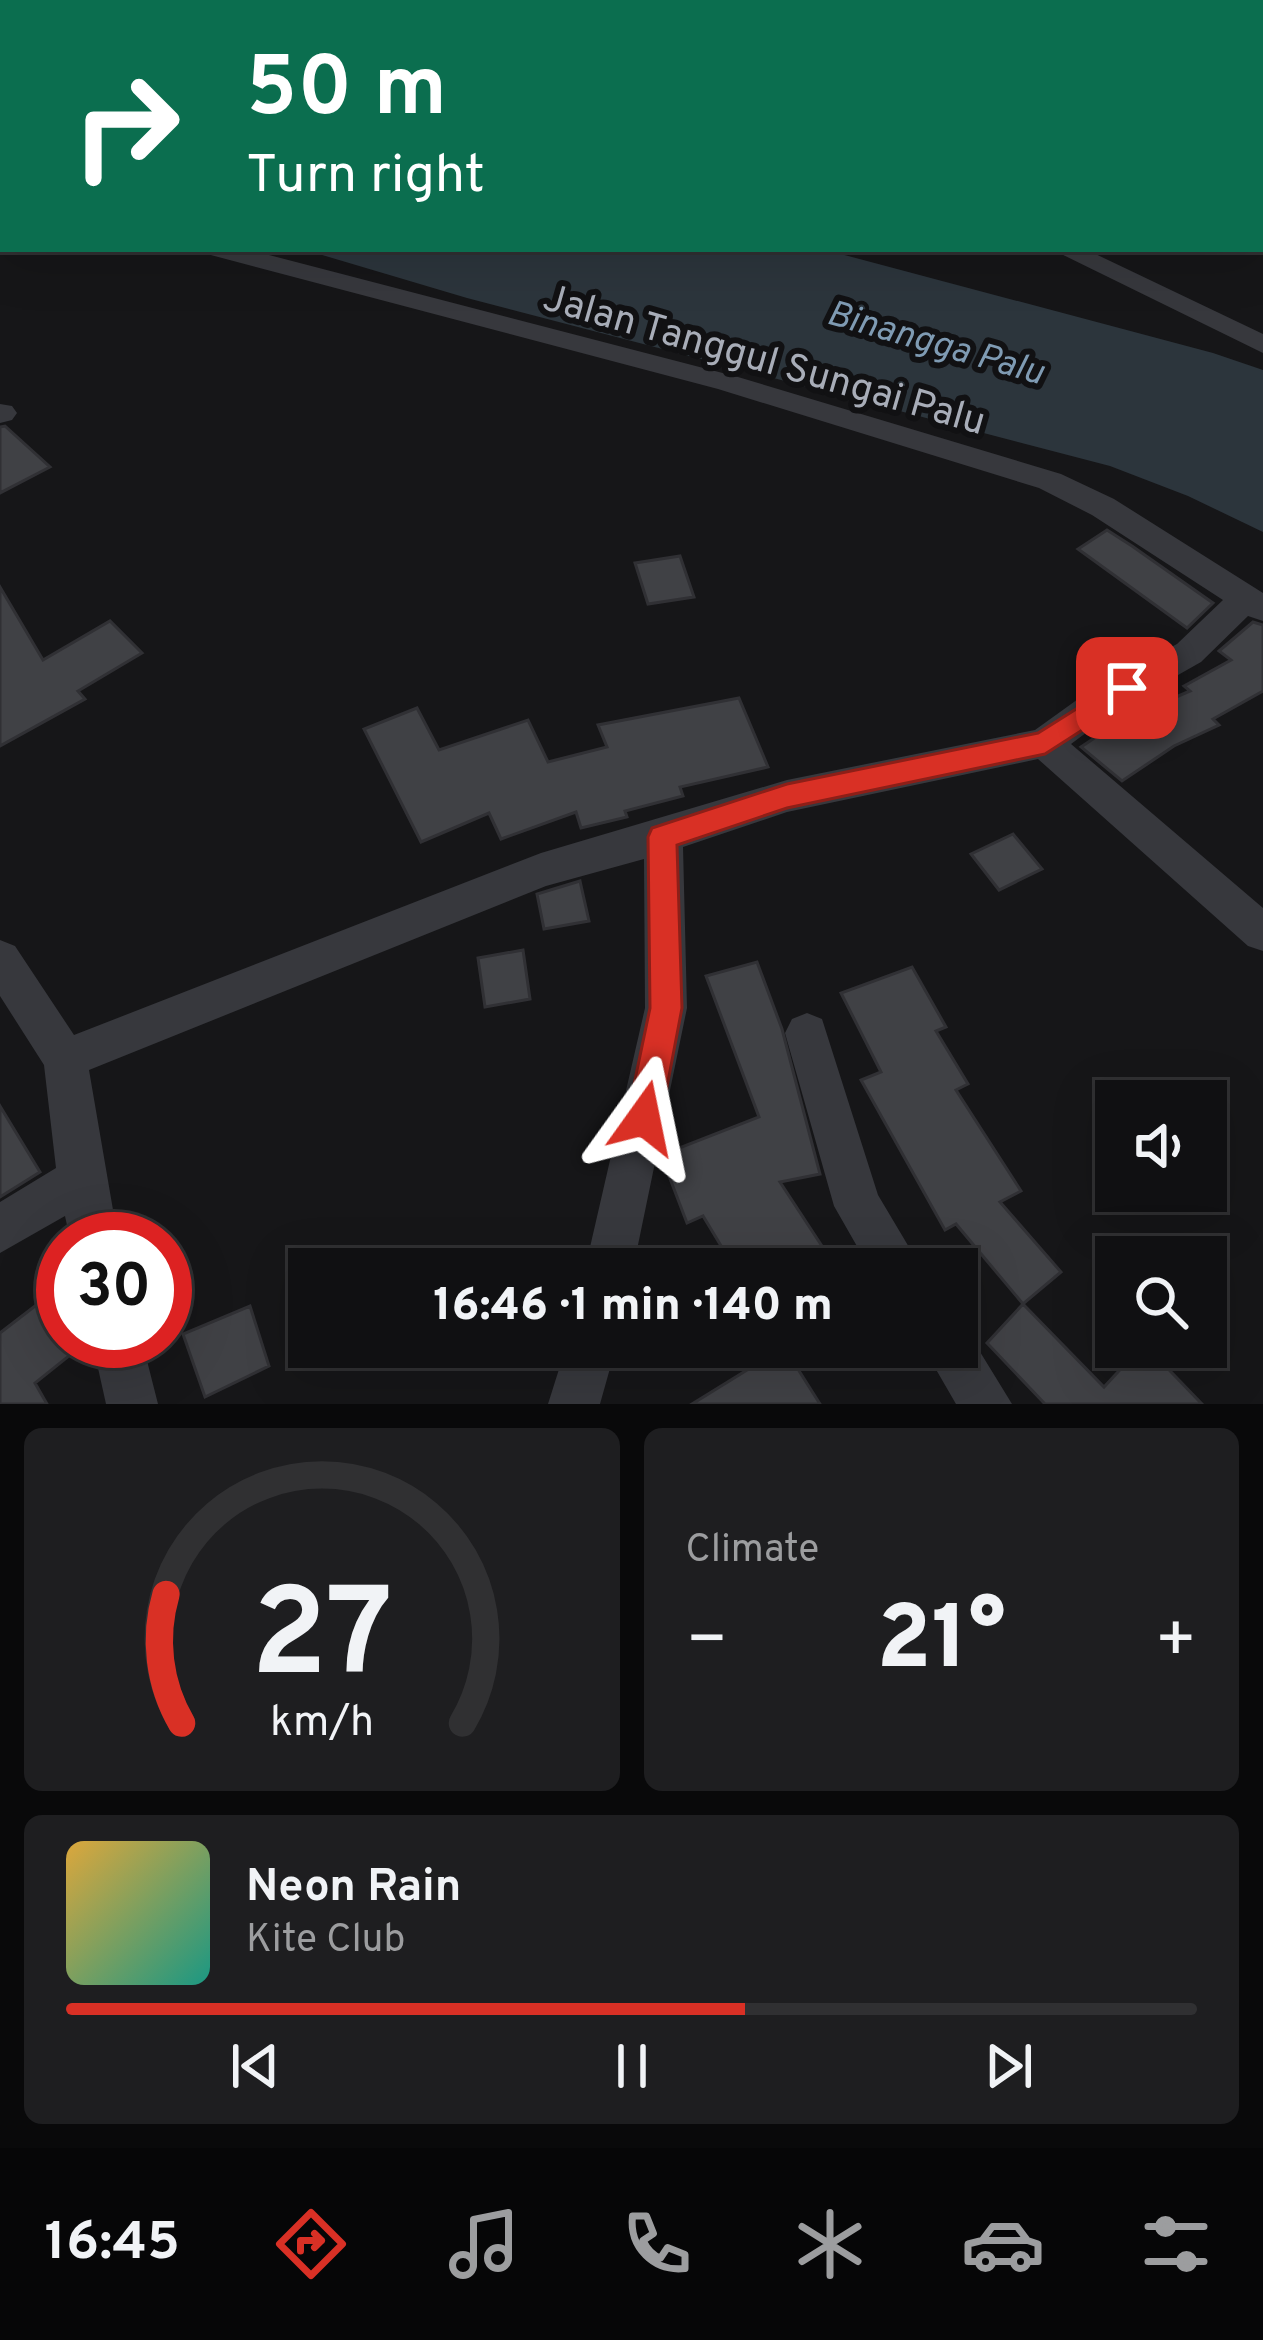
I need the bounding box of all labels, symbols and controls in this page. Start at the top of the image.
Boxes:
text: 50 m [246,39,447,145]
icon: right [48,48,204,204]
text: Turn right [246,143,485,212]
street label: Jalan Tanggul Sungai Palu [537,276,991,449]
water label: Binangga Palu [821,292,1049,398]
pin [1076,637,1178,739]
icon: arrive [1094,655,1160,721]
position arrow [581,1055,707,1181]
map controls [1095,1080,1227,1368]
button: sound [1095,1080,1227,1212]
speed limit sign: 30 [36,1212,192,1368]
button: search [1095,1236,1227,1368]
text: 16:46 · 1 min · 140 m [433,1279,833,1336]
text: Climate [686,1527,819,1576]
text: 27 [251,1562,393,1720]
text: 21° [877,1587,1006,1700]
text: − [686,1602,728,1685]
text: + [1154,1602,1197,1685]
text: km/h [270,1696,374,1750]
text: Neon Rain [246,1860,462,1917]
text: Kite Club [246,1917,405,1966]
icon: previous [222,2033,288,2099]
icon: pause [599,2033,665,2099]
icon: next [976,2033,1042,2099]
icon: directions [269,2202,353,2286]
icon: music [442,2202,526,2286]
icon: phone [615,2202,699,2286]
icon: climate [788,2202,872,2286]
icon: car [961,2202,1045,2286]
icon: filters [1134,2202,1218,2286]
text: 16:45 [45,2210,180,2279]

